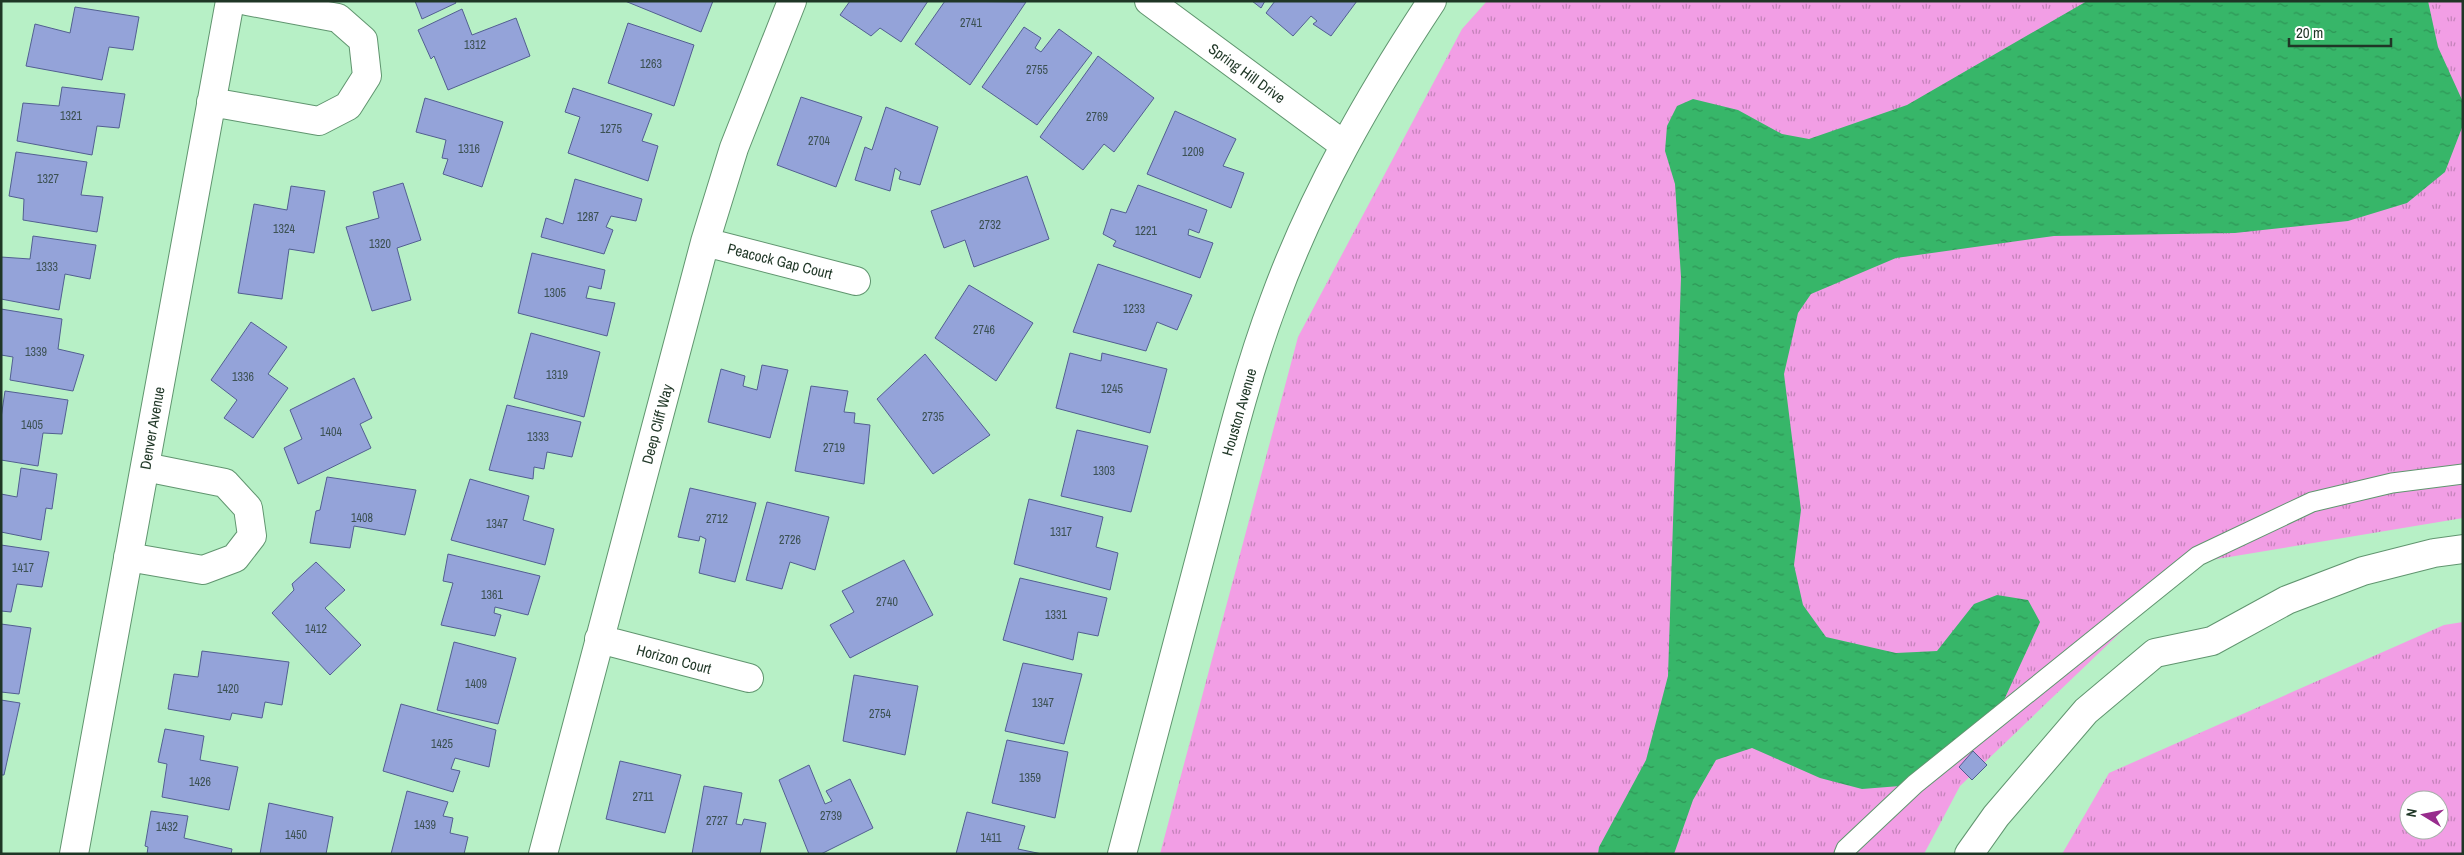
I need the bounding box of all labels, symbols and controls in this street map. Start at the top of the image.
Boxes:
house number: 2741 [960,15,982,31]
scale bar [2289,15,2392,47]
text: 20 m [2296,22,2323,43]
house number: 1312 [464,37,486,53]
street label: Spring Hill Drive [1204,38,1290,108]
house number: 1263 [640,56,662,72]
house number: 2755 [1026,62,1048,78]
house number: 1321 [60,108,82,124]
house number: 2769 [1086,109,1108,125]
house number: 1275 [600,121,622,137]
house number: 2704 [808,133,830,149]
house number: 1316 [458,141,480,157]
house number: 1209 [1182,144,1204,160]
house number: 1327 [37,171,59,187]
house number: 1287 [577,209,599,225]
house number: 2732 [979,217,1001,233]
house number: 1324 [273,221,295,237]
house number: 1221 [1135,223,1157,239]
house number: 1320 [369,236,391,252]
street label: Peacock Gap Court [725,238,835,284]
house number: 1333 [36,259,58,275]
house number: 1305 [544,285,566,301]
house number: 1233 [1123,301,1145,317]
house number: 2746 [973,322,995,338]
house number: 1339 [25,344,47,360]
street label: Houston Avenue [1216,366,1262,458]
house number: 1319 [546,367,568,383]
house number: 1336 [232,369,254,385]
street label: Deep Cliff Way [636,381,678,466]
house number: 1245 [1101,381,1123,397]
street label: Denver Avenue [134,385,170,471]
house number: 2735 [922,409,944,425]
house number: 1405 [21,417,43,433]
house number: 1404 [320,424,342,440]
house number: 1333 [527,429,549,445]
house number: 2719 [823,440,845,456]
house number: 1303 [1093,463,1115,479]
house number: 1408 [351,510,373,526]
house number: 2712 [706,511,728,527]
house number: 1347 [486,516,508,532]
house number: 1317 [1050,524,1072,540]
house number: 2726 [779,532,801,548]
house number: 1417 [12,560,34,576]
house number: 1361 [481,587,503,603]
house number: 2740 [876,594,898,610]
house number: 1331 [1045,607,1067,623]
house number: 1412 [305,621,327,637]
street label: Horizon Court [634,639,714,679]
house number: 1409 [465,676,487,692]
house number: 1420 [217,681,239,697]
house number: 1347 [1032,695,1054,711]
house number: 2754 [869,706,891,722]
house number: 1425 [431,736,453,752]
house number: 1359 [1019,770,1041,786]
house number: 1426 [189,774,211,790]
house number: 2711 [632,789,654,805]
north arrow [2399,790,2449,840]
text: N [2402,807,2421,818]
house number: 2739 [820,808,842,824]
house number: 2727 [706,813,728,829]
house number: 1439 [414,817,436,833]
house number: 1432 [156,819,178,835]
house number: 1450 [285,827,307,843]
house number: 1411 [980,830,1002,846]

